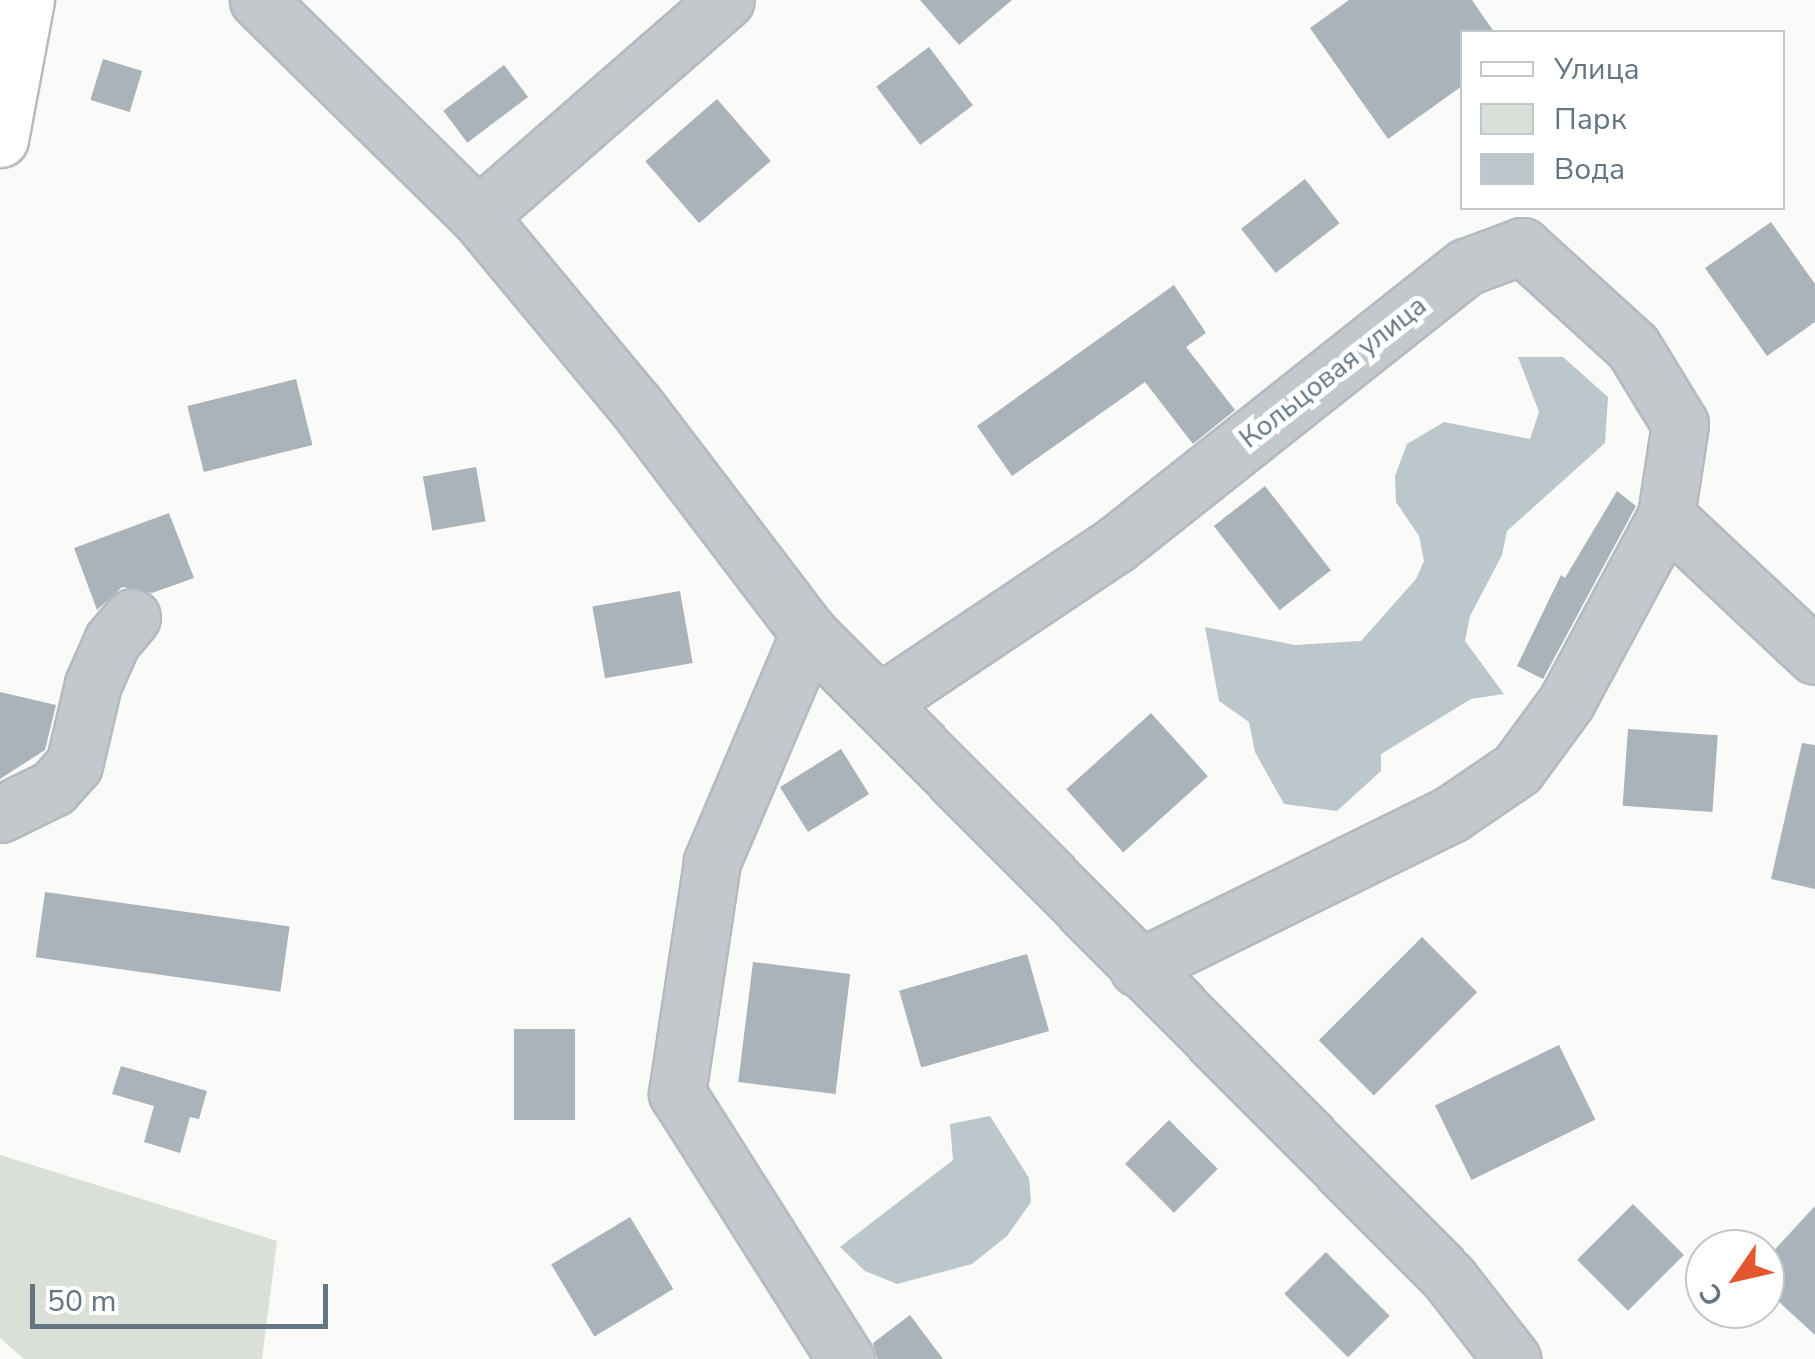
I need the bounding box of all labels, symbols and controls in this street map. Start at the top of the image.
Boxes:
legend [1460,30,1785,210]
text: Улица [1554,49,1640,90]
text: Парк [1554,99,1626,140]
text: Вода [1554,149,1625,190]
street label: Кольцовая улица [1233,289,1433,455]
north arrow [1685,1229,1785,1329]
scale bar [35,1264,332,1326]
text: С [1691,1276,1733,1313]
text: 50 m [47,1281,116,1322]

